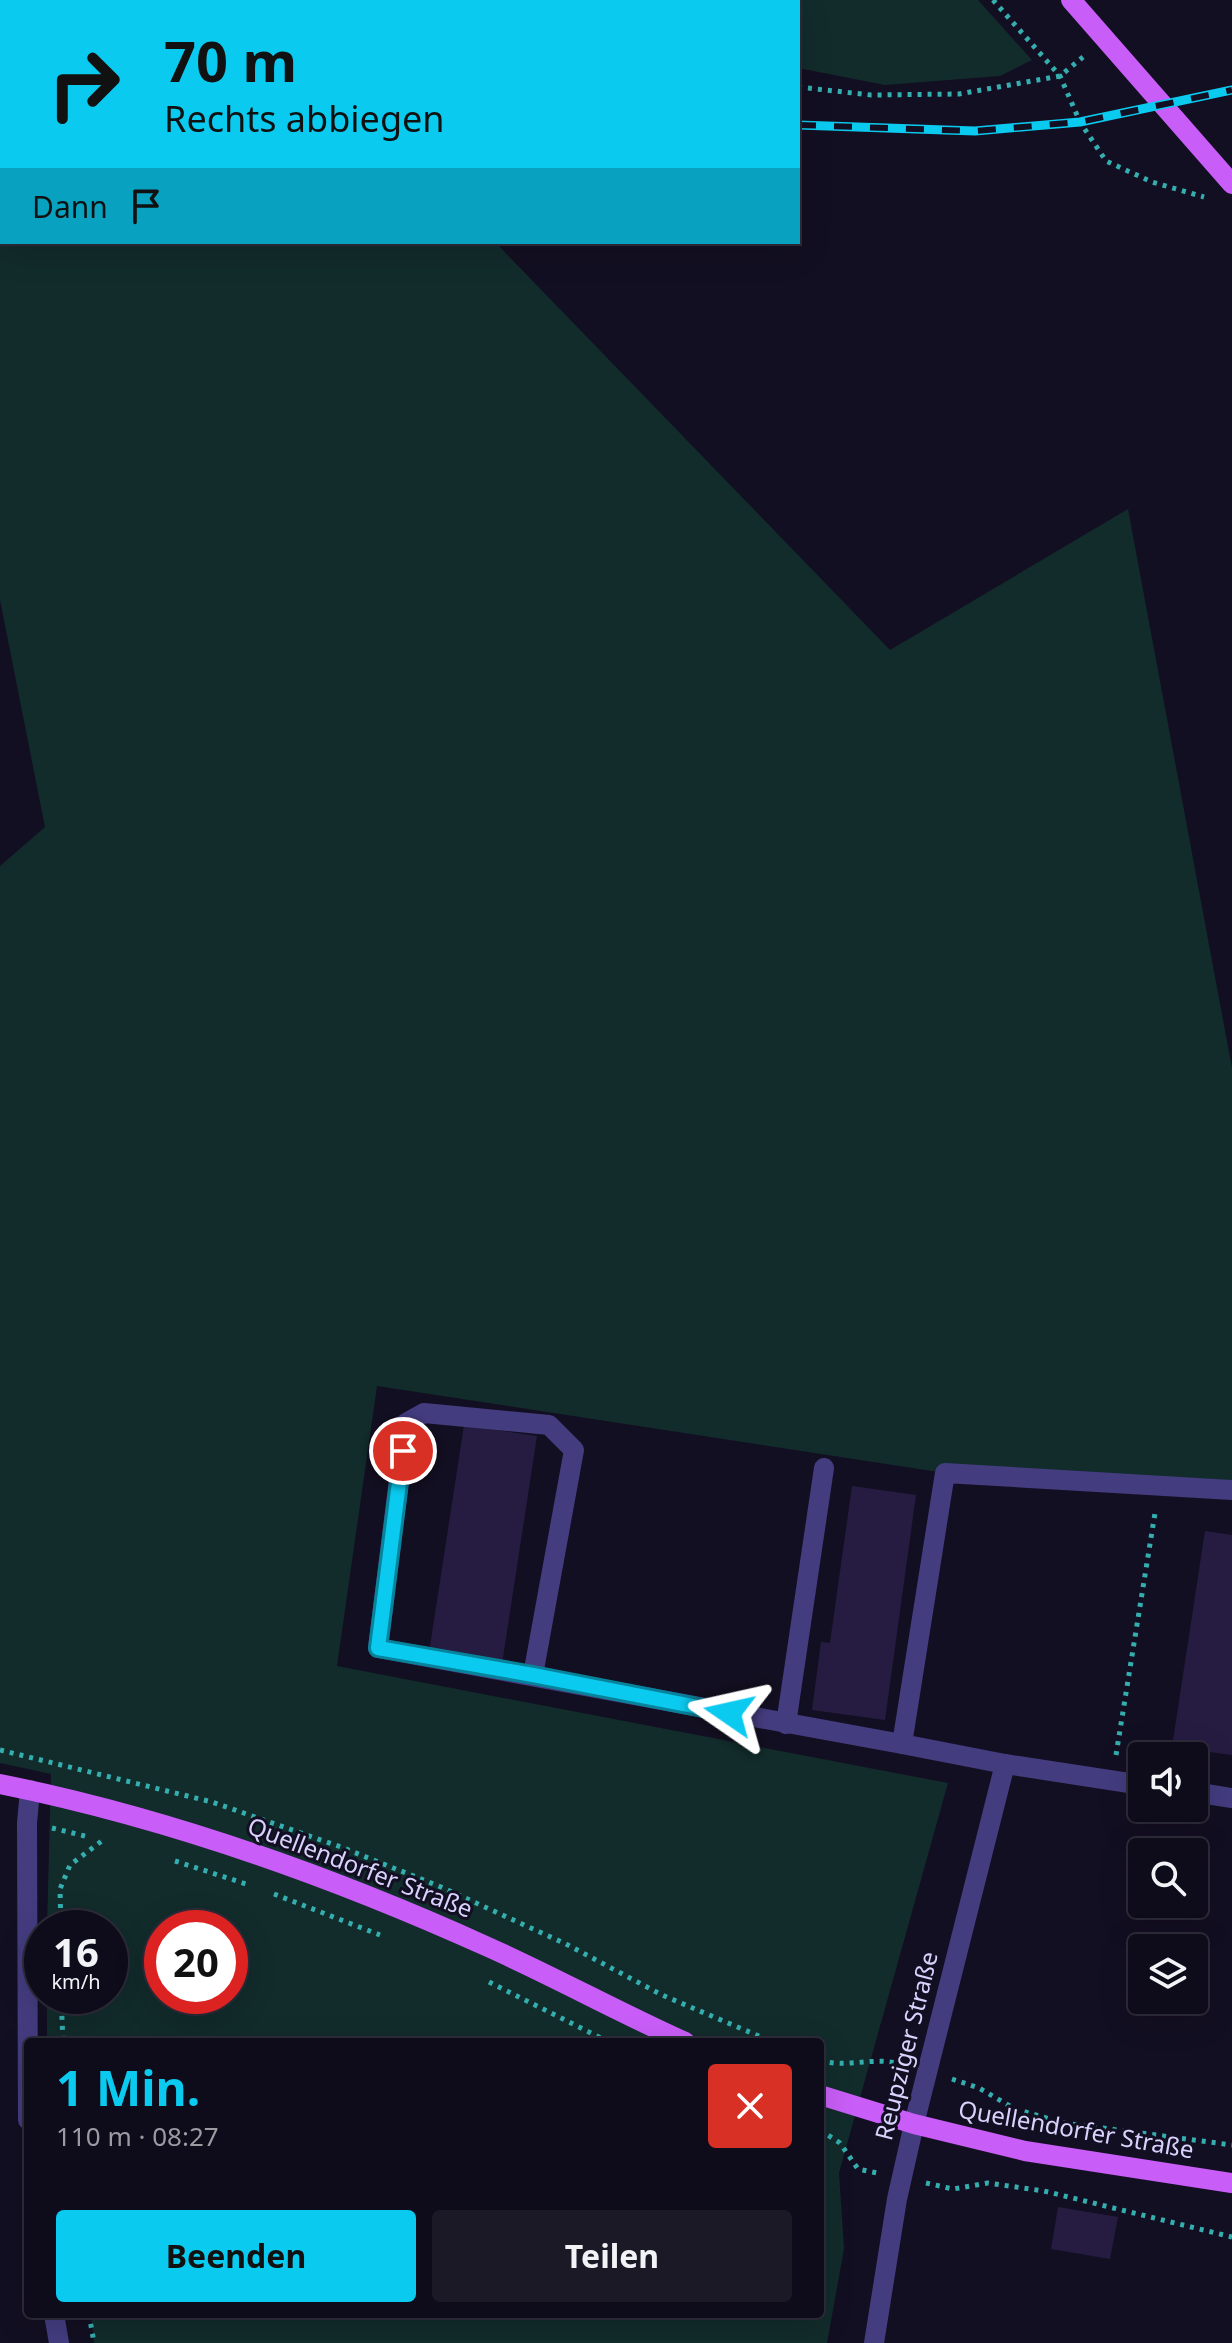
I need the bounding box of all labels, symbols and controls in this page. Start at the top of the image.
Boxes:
text: 70 m [164,22,297,98]
icon: right [32,32,136,136]
text: Rechts abbiegen [164,94,445,143]
icon: arrive [124,184,168,228]
text: Dann [32,186,108,227]
pin [369,1417,437,1485]
icon: arrive [381,1429,425,1473]
position arrow [687,1671,771,1755]
map controls [1128,1742,1208,2014]
button: sound [1128,1742,1208,1822]
street label: Quellendorfer Straße [243,1808,478,1925]
button: search [1128,1838,1208,1918]
speed limit sign: 20 [144,1910,248,2014]
text: 16 [53,1924,99,1979]
button: layers [1128,1934,1208,2014]
street label: Reupziger Straße [866,1948,945,2143]
text: km/h [51,1968,101,1995]
text: 1 Min. [56,2055,200,2120]
button: close [708,2064,792,2148]
street label: Quellendorfer Straße [956,2092,1197,2165]
text: 110 m · 08:27 [56,2118,219,2154]
button: Beenden [56,2210,416,2302]
button: Teilen [432,2210,792,2302]

